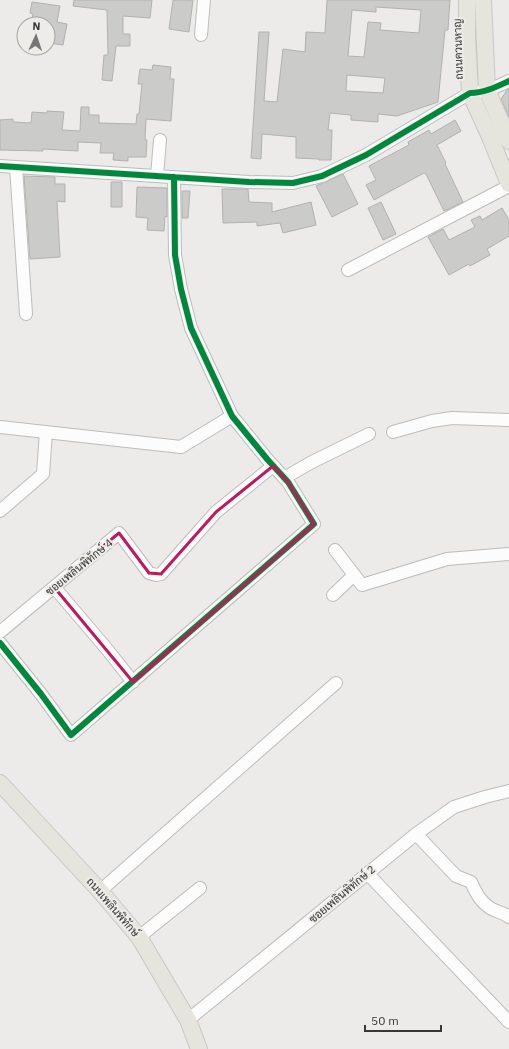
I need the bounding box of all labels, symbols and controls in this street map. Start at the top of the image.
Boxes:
north arrow [16,16,56,56]
street label: ถนนควนหาญ [450,18,466,80]
text: N [32,19,41,33]
street label: ซอยเพลินพิทักษ์ 4 [42,535,116,598]
street label: ซอยเพลินพิทักษ์ 2 [305,861,378,926]
street label: ถนนเพลินพิทักษ์ [83,874,144,940]
scale bar [365,1007,441,1033]
text: 50 m [371,1013,399,1028]

